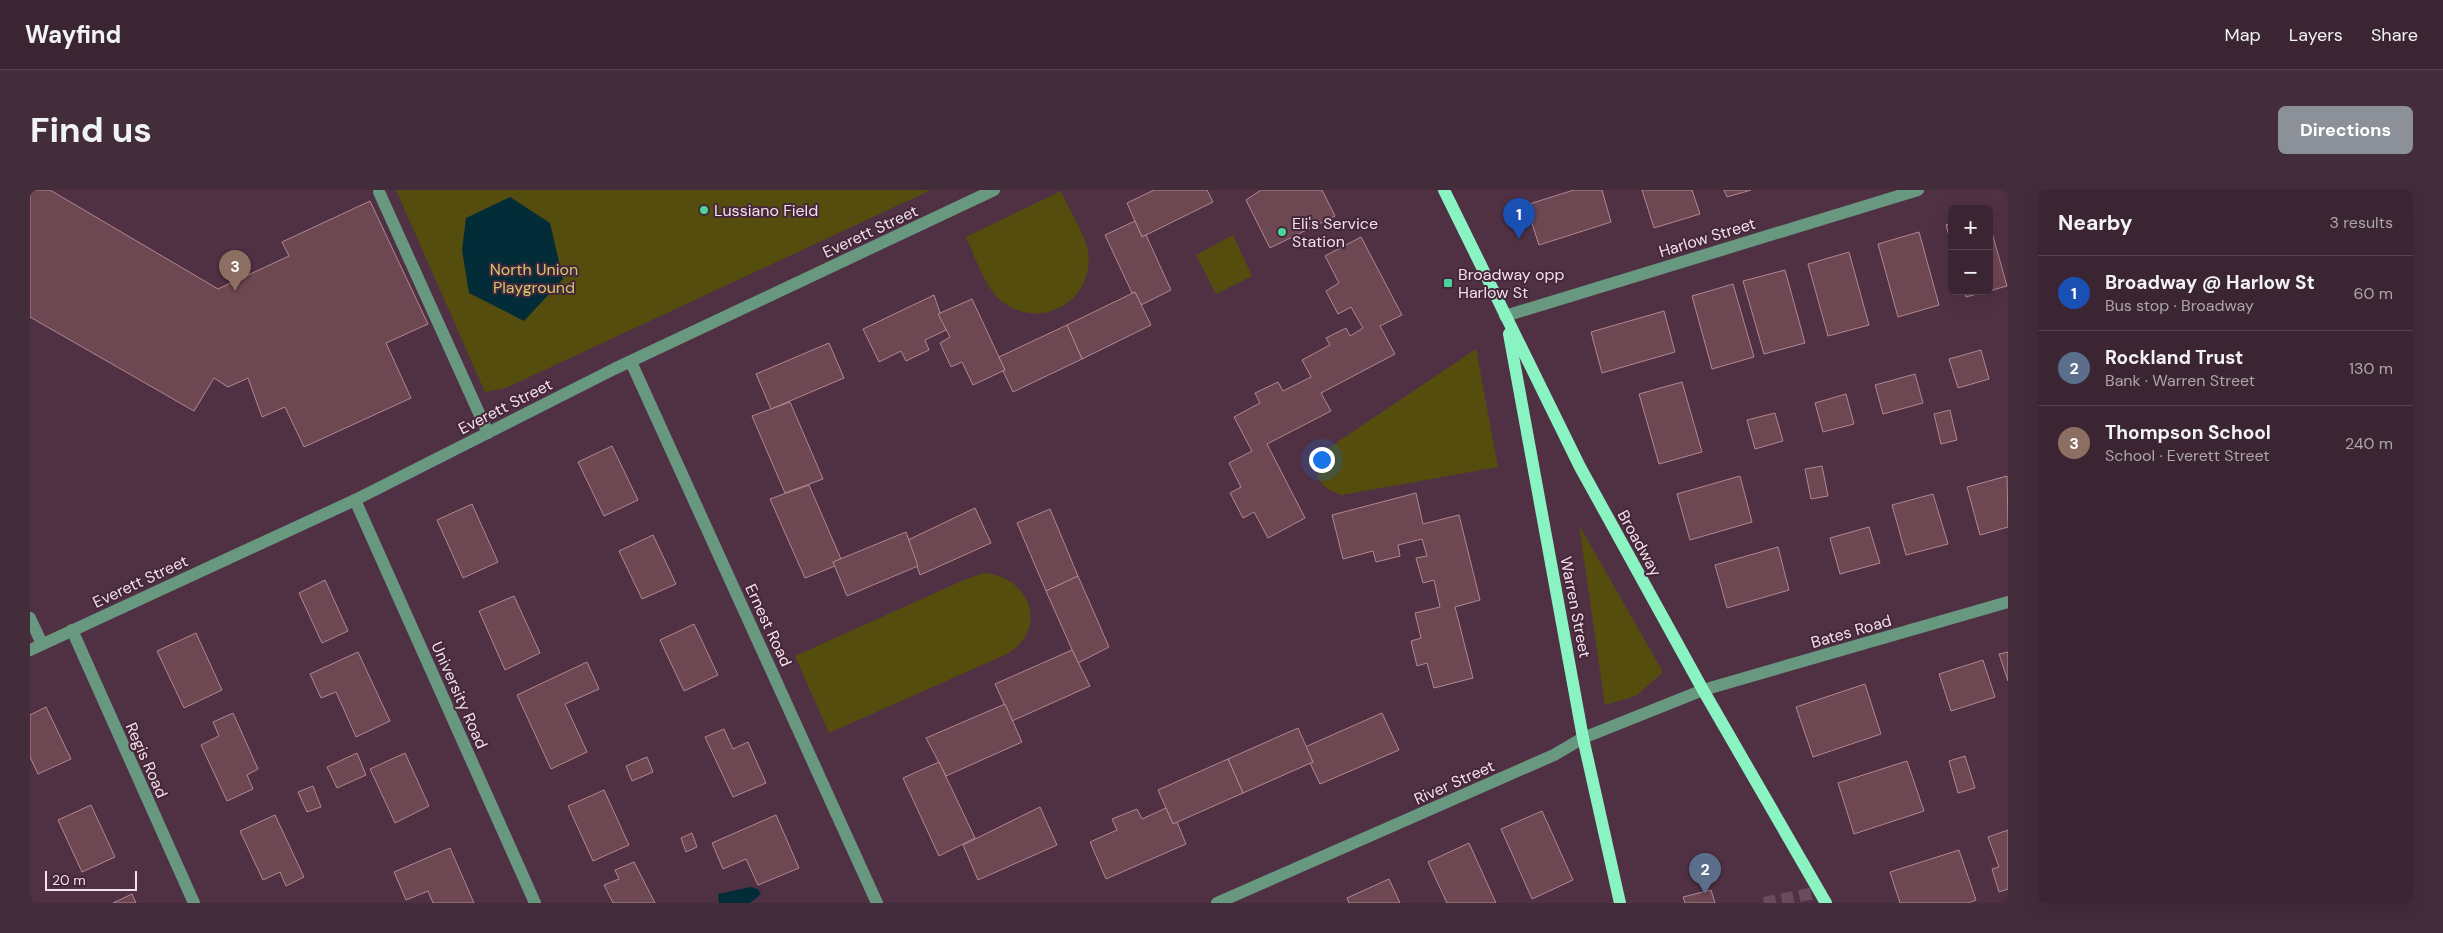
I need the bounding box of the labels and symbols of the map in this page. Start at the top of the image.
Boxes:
pin: 1 [1503,198,1535,239]
place label: Lussiano Field [714,200,818,221]
street label: Everett Street [819,200,921,263]
marker: Lussiano Field [698,204,710,216]
place label: Eli's Service Station [1292,213,1378,252]
street label: Harlow Street [1656,213,1758,262]
marker: Eli's Service Station [1276,226,1288,238]
pin: 3 [219,250,251,291]
park label: North Union Playground [490,259,578,298]
place label: Broadway opp Harlow St [1458,264,1565,303]
marker: Broadway opp Harlow St [1442,277,1454,289]
street label: Everett Street [455,374,556,439]
your location [1309,447,1335,473]
street label: Broadway [1613,506,1666,580]
street label: Everett Street [89,550,191,613]
street label: Warren Street [1555,555,1596,660]
street label: Ernest Road [740,581,797,670]
street label: Bates Road [1808,610,1894,653]
street label: University Road [427,638,493,752]
street label: Regis Road [121,719,172,801]
street label: River Street [1411,755,1498,810]
pin: 2 [1689,853,1721,894]
scale bar [45,868,138,891]

